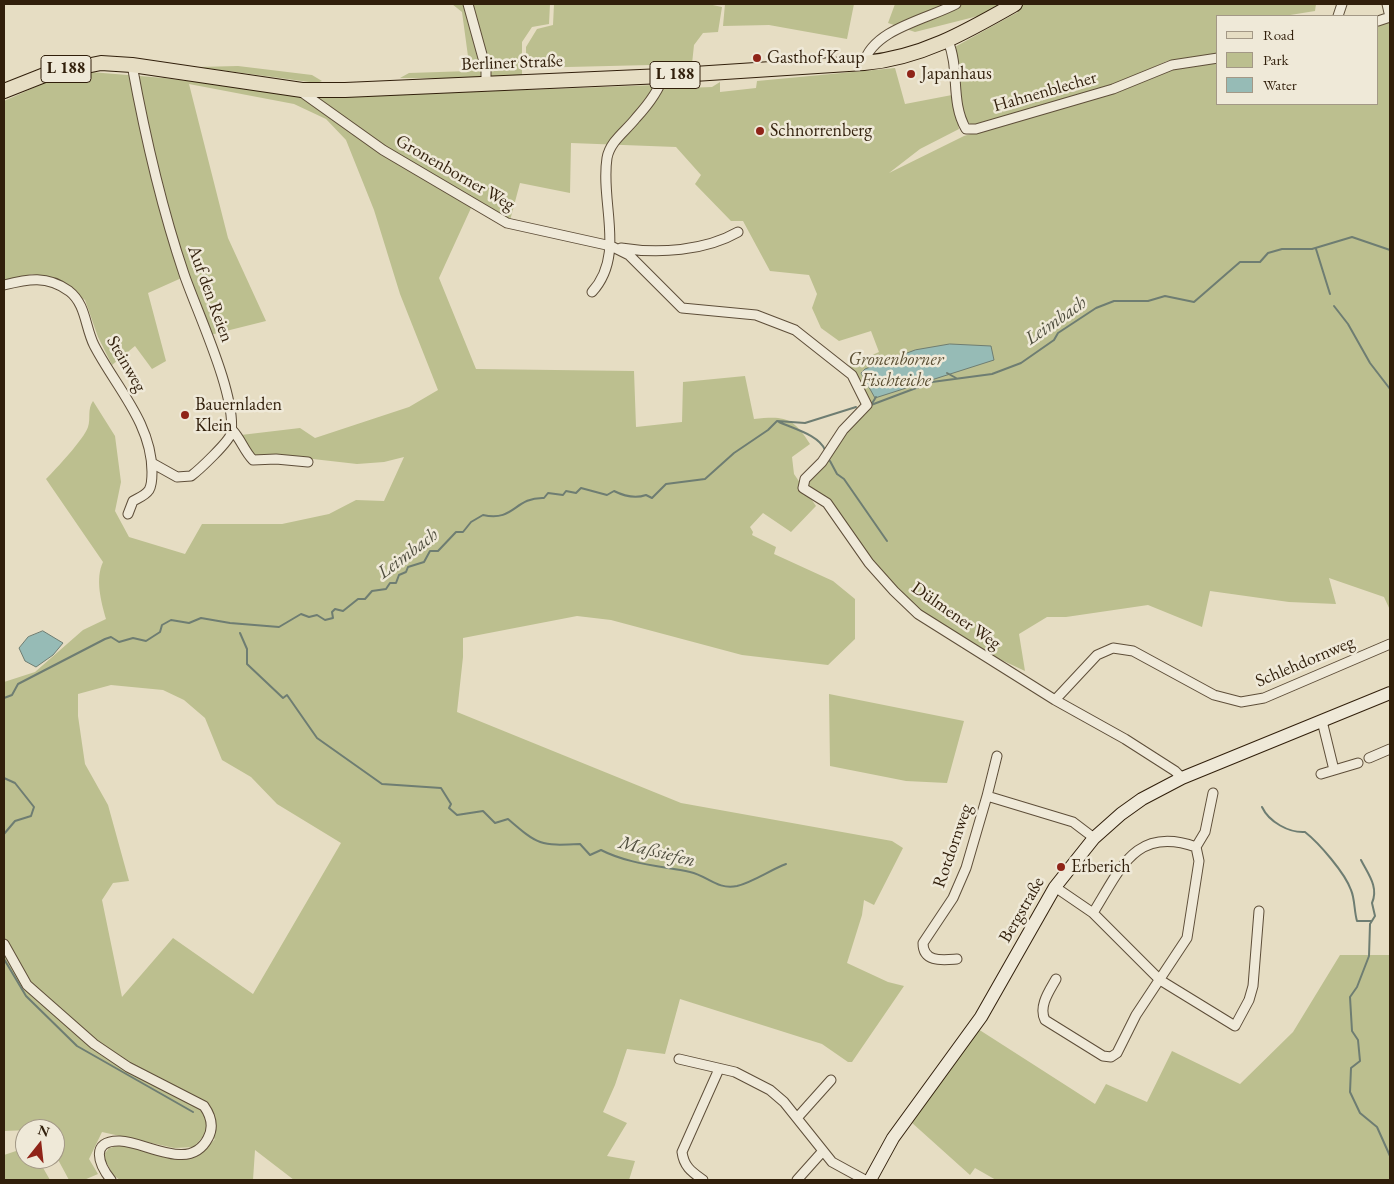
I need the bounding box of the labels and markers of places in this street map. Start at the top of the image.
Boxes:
place label: Gasthof Kaup [767,47,865,69]
marker: Gasthof Kaup [751,52,763,64]
place label: Japanhaus [921,63,992,85]
marker: Japanhaus [905,68,917,80]
place label: Schnorrenberg [770,120,872,142]
marker: Schnorrenberg [754,125,766,137]
place label: Bauernladen Klein [195,394,282,436]
marker: Bauernladen Klein [179,409,191,421]
place label: Erberich [1071,856,1130,878]
marker: Erberich [1055,861,1067,873]

